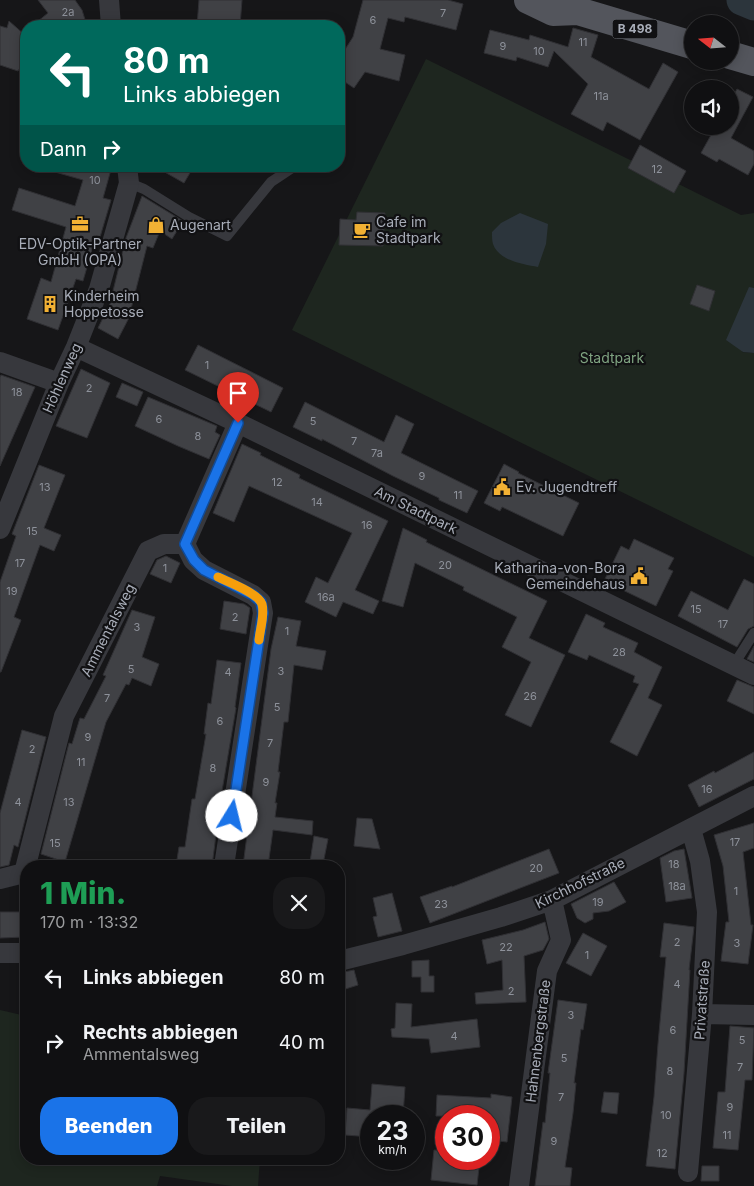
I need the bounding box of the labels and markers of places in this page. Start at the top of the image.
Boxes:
place label: Cafe im Stadtpark [376,213,441,246]
office icon: EDV-Optik-Partner GmbH (OPA) [70,214,90,234]
shop icon: Augenart [146,215,166,235]
place label: Augenart [170,216,231,233]
cafe icon: Cafe im Stadtpark [352,220,372,240]
place label: EDV-Optik-Partner GmbH (OPA) [19,235,141,268]
place label: Kinderheim Hoppetosse [64,287,144,320]
building icon: Kinderheim Hoppetosse [40,294,60,314]
pin [217,372,259,423]
public building icon: Ev. Jugendtreff [492,477,512,497]
place label: Ev. Jugendtreff [516,478,617,495]
place label: Katharina-von-Bora Gemeindehaus [494,559,625,592]
public building icon: Katharina-von-Bora Gemeindehaus [629,566,649,586]

